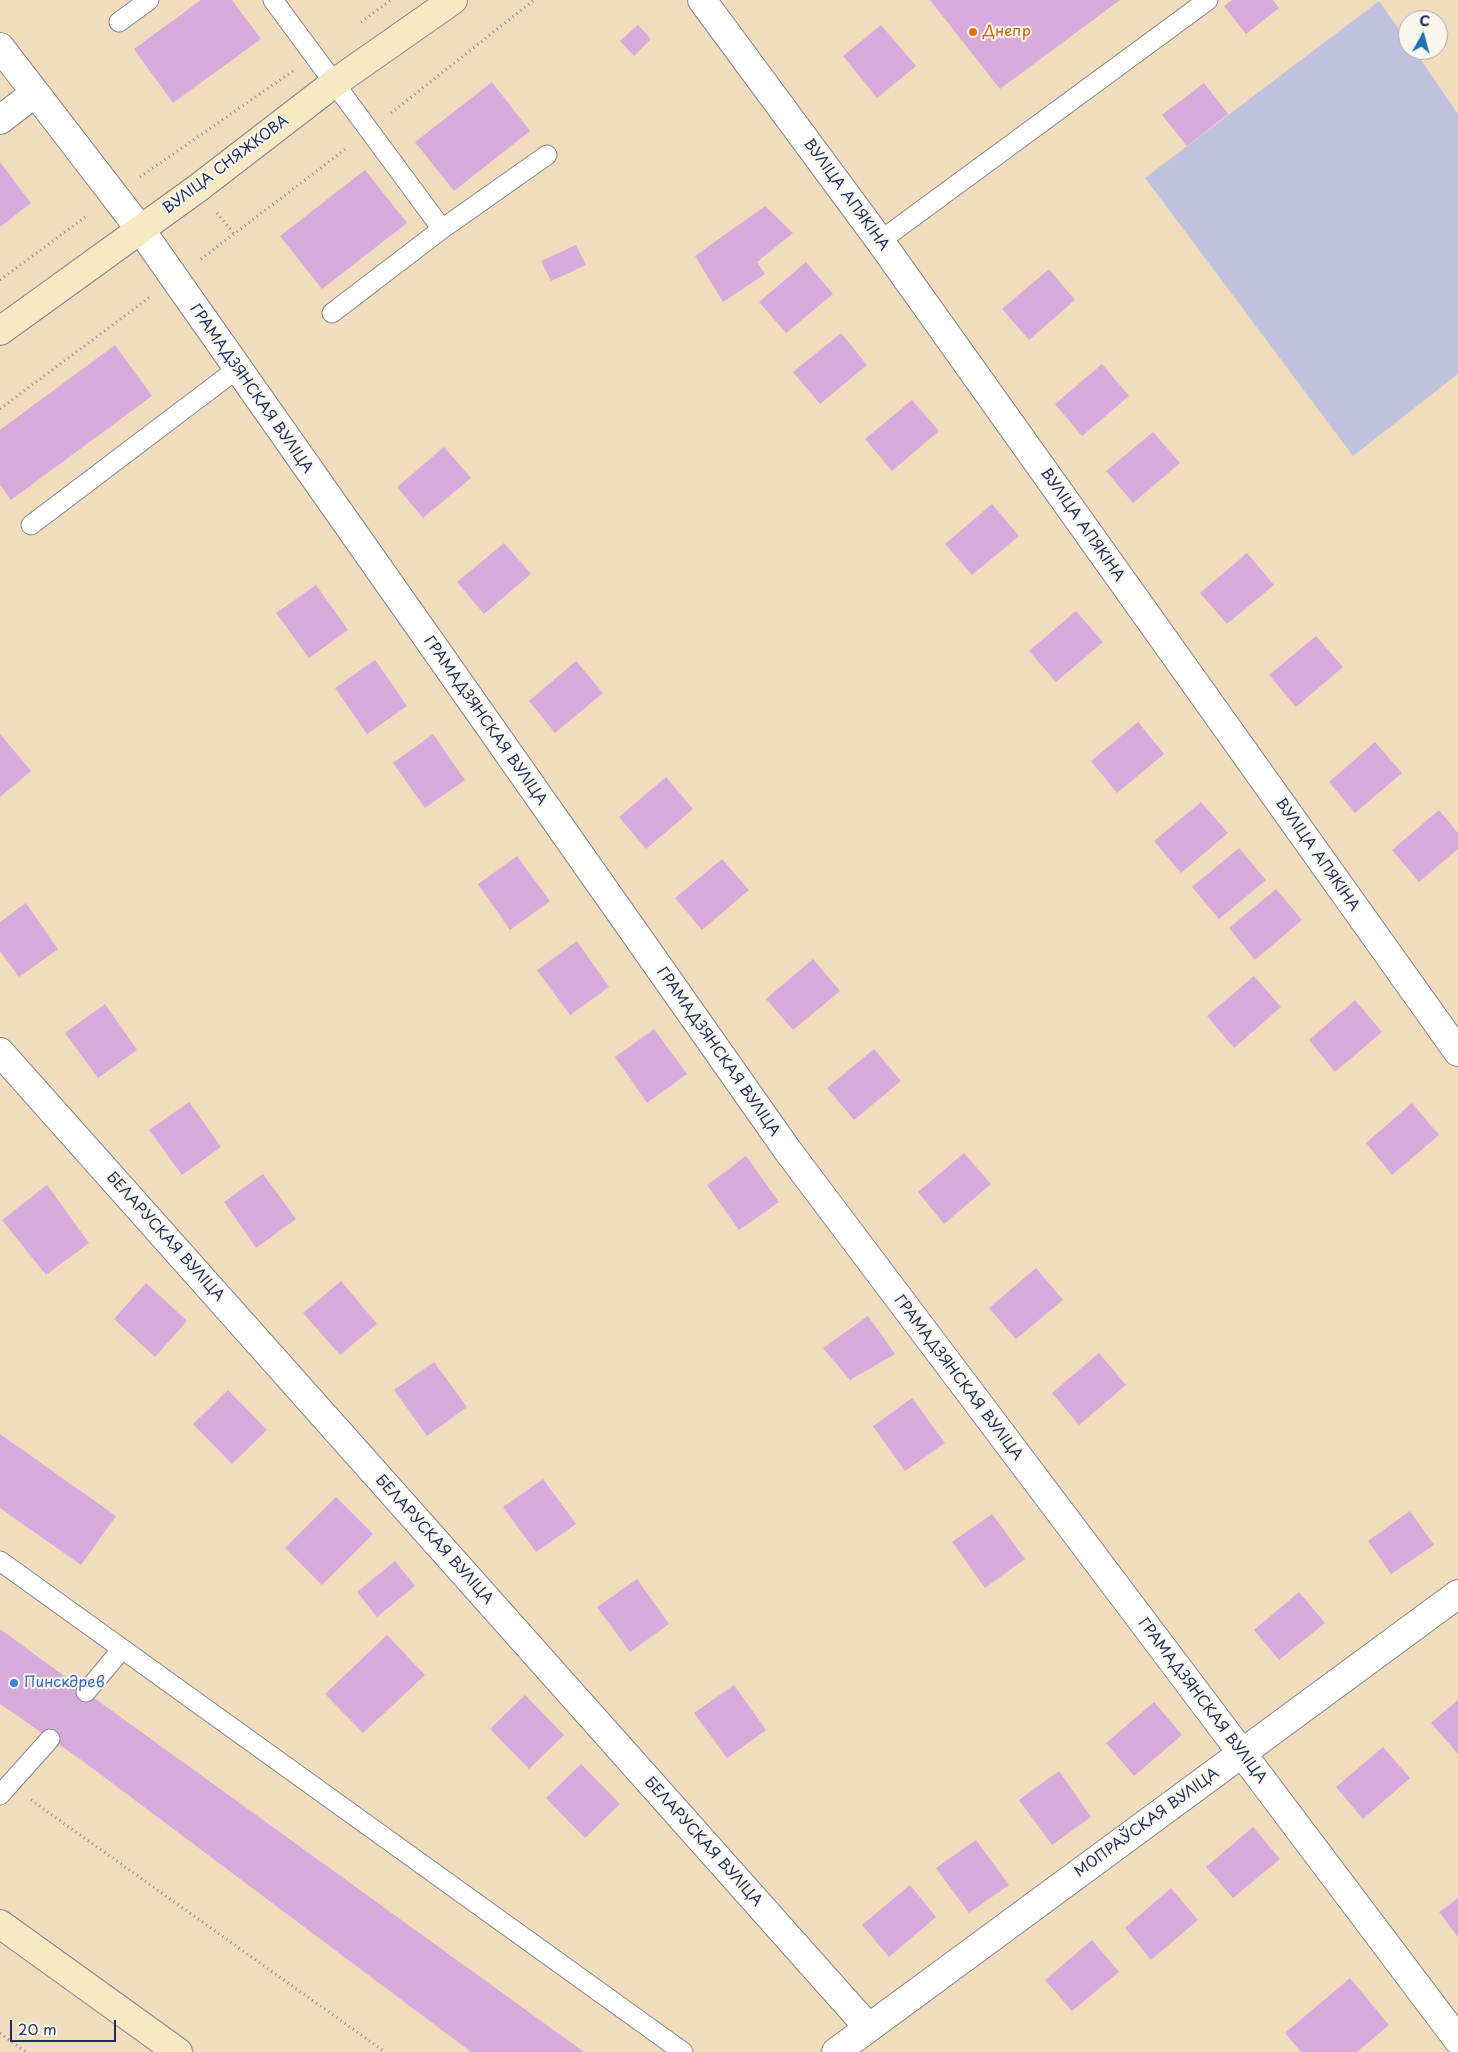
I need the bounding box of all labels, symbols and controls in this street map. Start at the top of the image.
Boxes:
north arrow [1398,10,1448,60]
text: С [1418,10,1431,32]
place label: Днепр [983,23,1031,41]
marker: Днепр [967,26,979,38]
street label: ВУЛІЦА СНЯЖКОВА [160,112,292,218]
street label: ВУЛІЦА АПЯКІНА [799,136,893,254]
street label: ГРАМАДЗЯНСКАЯ ВУЛІЦА [186,301,316,477]
street label: ВУЛІЦА АПЯКІНА [1036,465,1128,585]
street label: ГРАМАДЗЯНСКАЯ ВУЛІЦА [420,633,550,809]
street label: ВУЛІЦА АПЯКІНА [1271,795,1363,915]
street label: ГРАМАДЗЯНСКАЯ ВУЛІЦА [653,964,783,1140]
street label: БЕЛАРУСКАЯ ВУЛІЦА [102,1169,228,1305]
street label: ГРАМАДЗЯНСКАЯ ВУЛІЦА [890,1292,1026,1464]
street label: БЕЛАРУСКАЯ ВУЛІЦА [371,1472,497,1608]
street label: ГРАМАДЗЯНСКАЯ ВУЛІЦА [1134,1615,1270,1787]
place label: Пинскдрев [24,1674,105,1692]
marker: Пинскдрев [8,1677,20,1689]
street label: МОПРАЎСКАЯ ВУЛІЦА [1071,1765,1223,1881]
street label: БЕЛАРУСКАЯ ВУЛІЦА [640,1774,766,1910]
scale bar [12,2010,119,2042]
text: 20 m [18,2017,57,2040]

